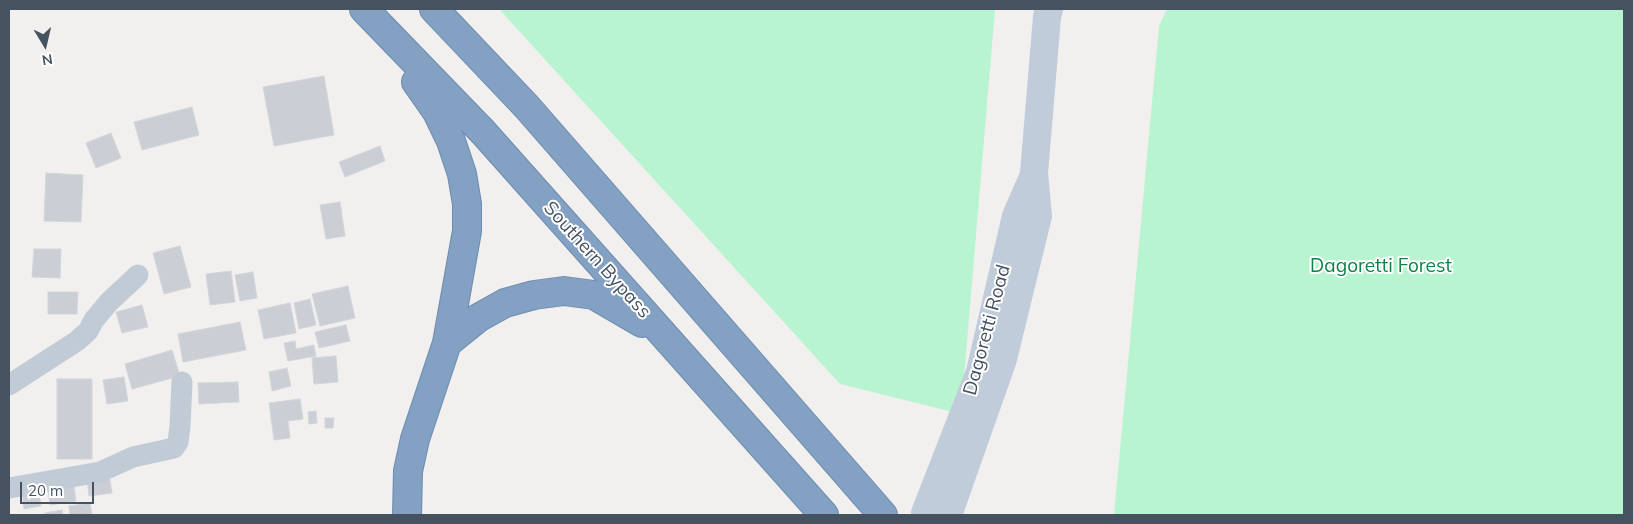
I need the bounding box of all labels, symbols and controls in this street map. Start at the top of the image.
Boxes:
north arrow [20,20,70,70]
text: N [41,50,54,70]
street label: Southern Bypass [539,197,655,323]
park label: Dagoretti Forest [1310,255,1452,277]
street label: Dagoretti Road [959,262,1015,398]
scale bar [22,472,96,504]
text: 20 m [28,481,63,500]

